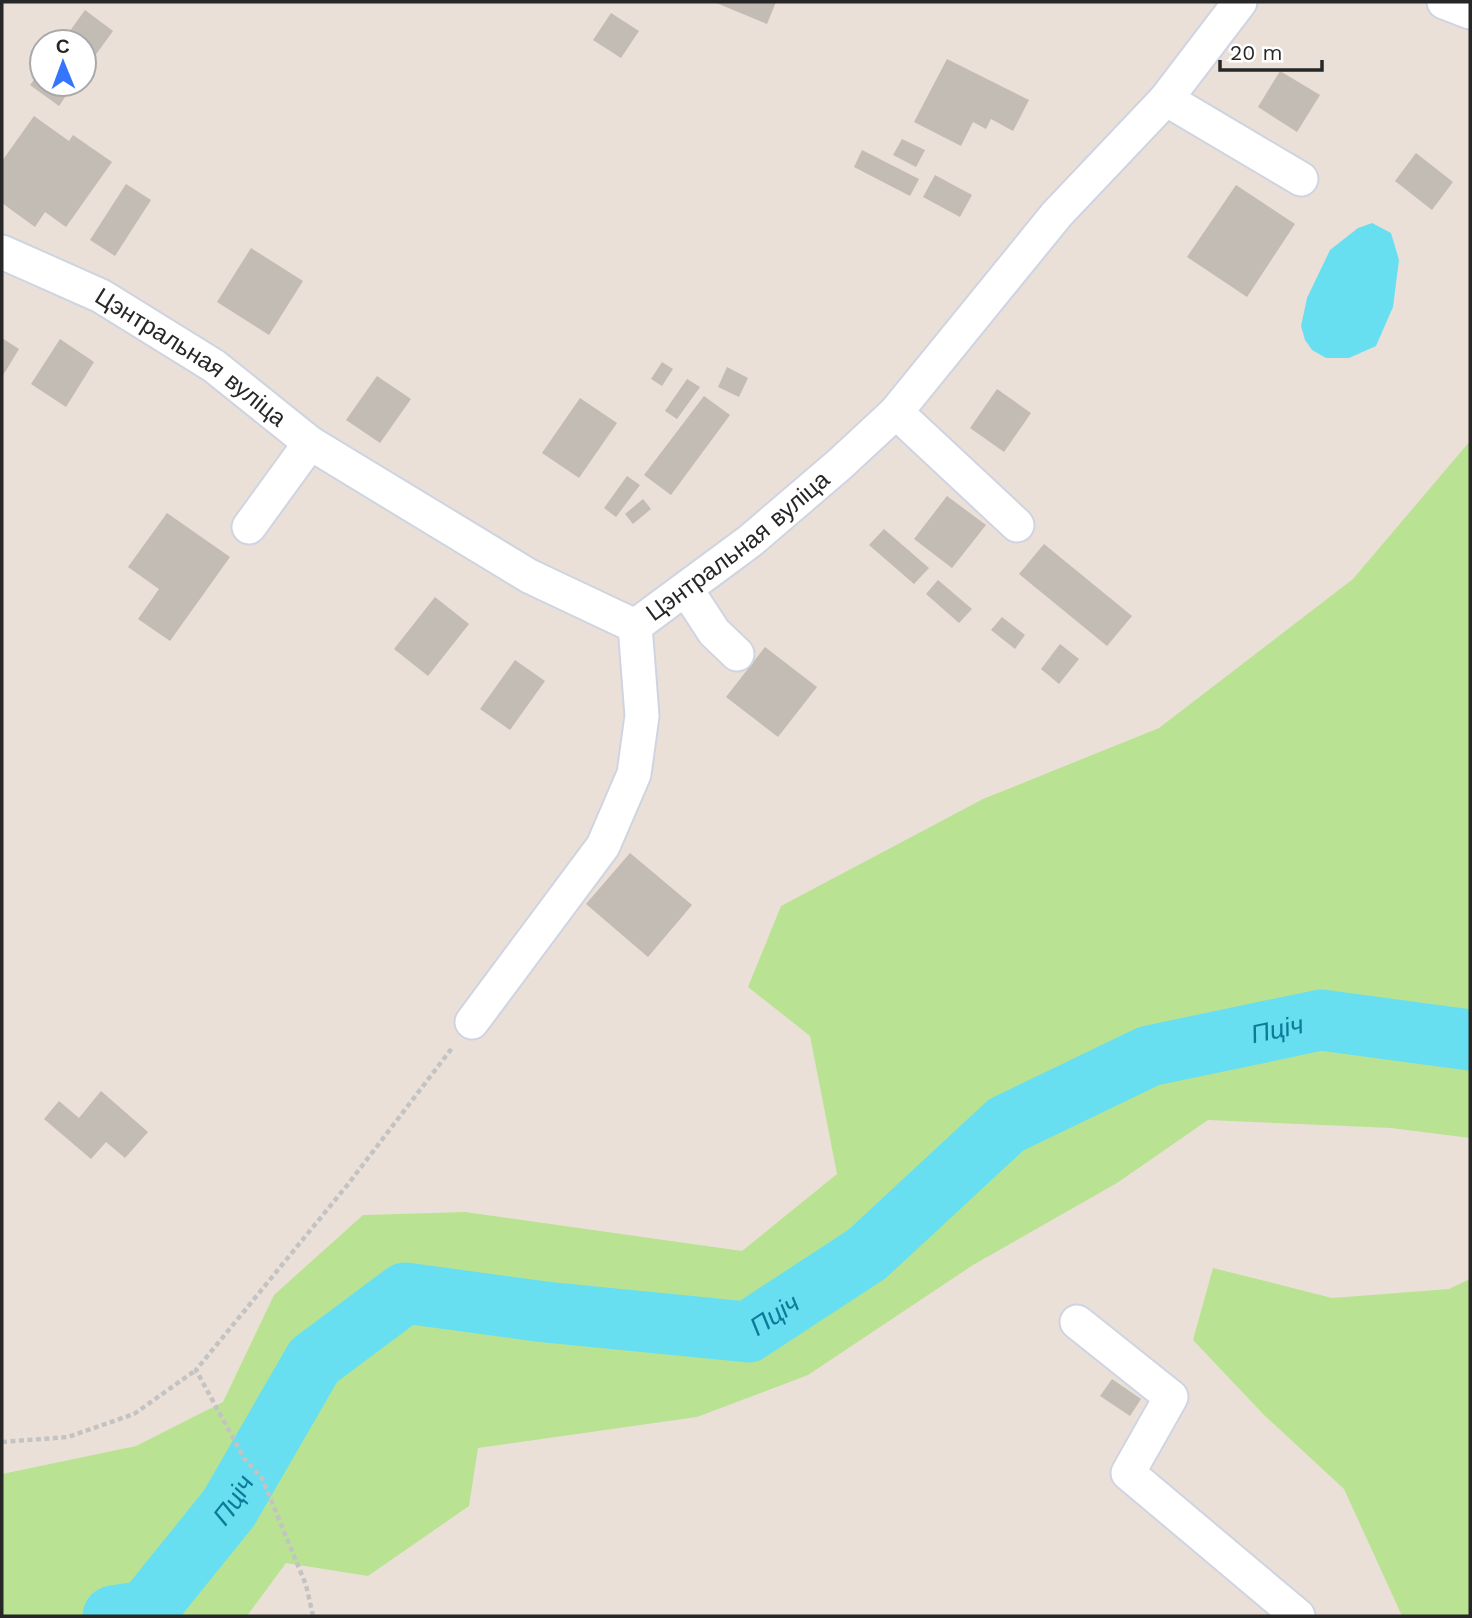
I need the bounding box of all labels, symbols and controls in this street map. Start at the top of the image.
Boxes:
north arrow [28,28,98,98]
scale bar [1220,28,1322,72]
text: С [56,35,70,58]
text: 20 m [1230,40,1282,65]
street label: Цэнтральная вуліца [90,282,292,433]
street label: Цэнтральная вуліца [641,465,836,627]
water label: Пціч [1248,1009,1306,1049]
water label: Пціч [744,1288,805,1342]
water label: Пціч [207,1469,260,1531]

